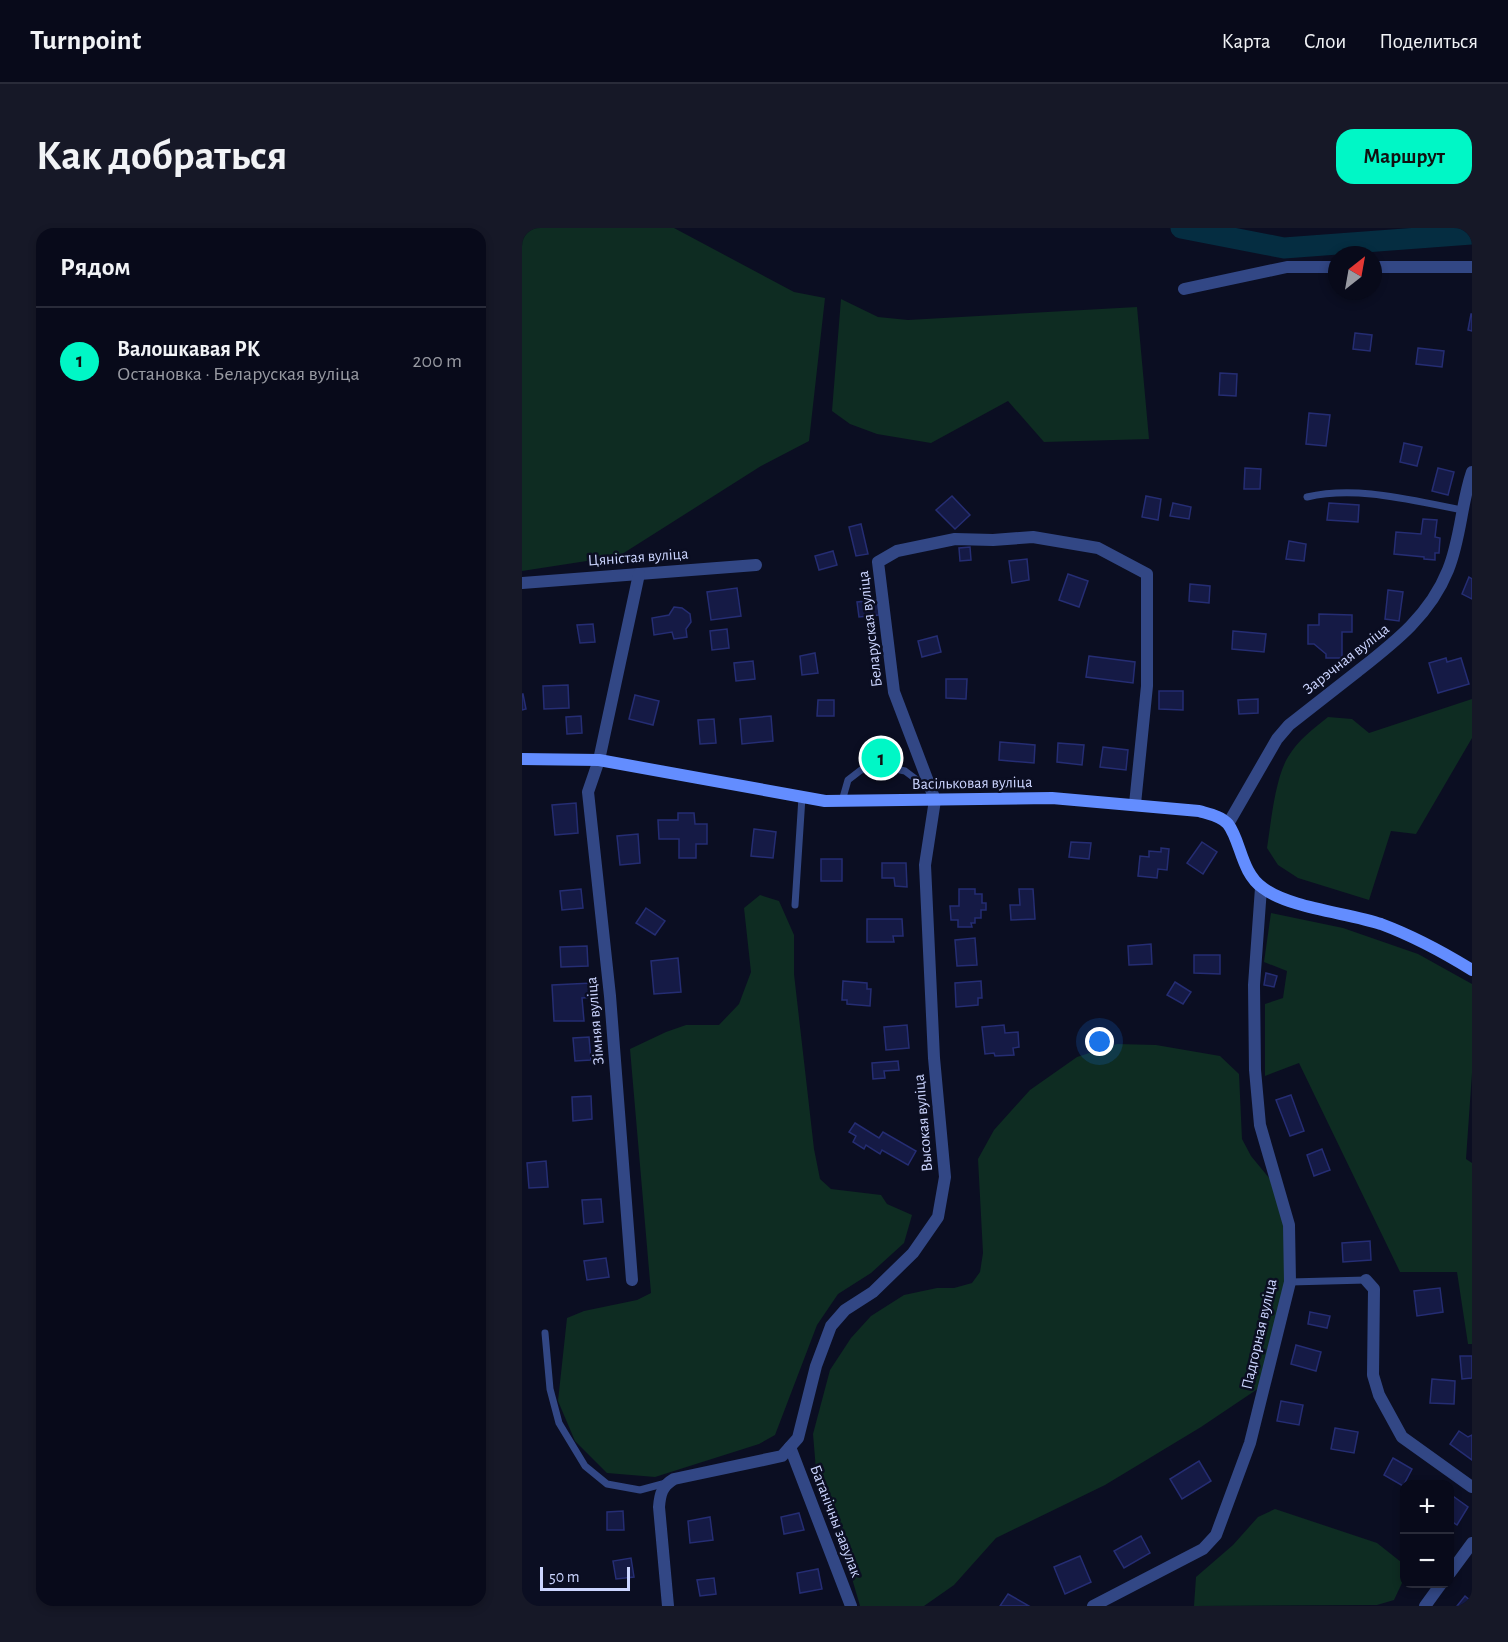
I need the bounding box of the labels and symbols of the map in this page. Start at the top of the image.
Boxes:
north arrow [1328,246,1382,300]
street label: Цяністая вуліца [587,545,689,569]
street label: Беларуская вуліца [855,570,886,688]
street label: Зарэчная вуліца [1300,621,1393,698]
pin: 1 [862,736,900,780]
street label: Васільковая вуліца [912,774,1033,793]
street label: Зімняя вуліца [583,976,608,1066]
your location [1085,1027,1114,1056]
street label: Высокая вуліца [911,1073,936,1172]
street label: Падгорная вуліца [1238,1277,1280,1391]
street label: Батанічны завулак [806,1463,865,1580]
scale bar [540,1564,630,1592]

